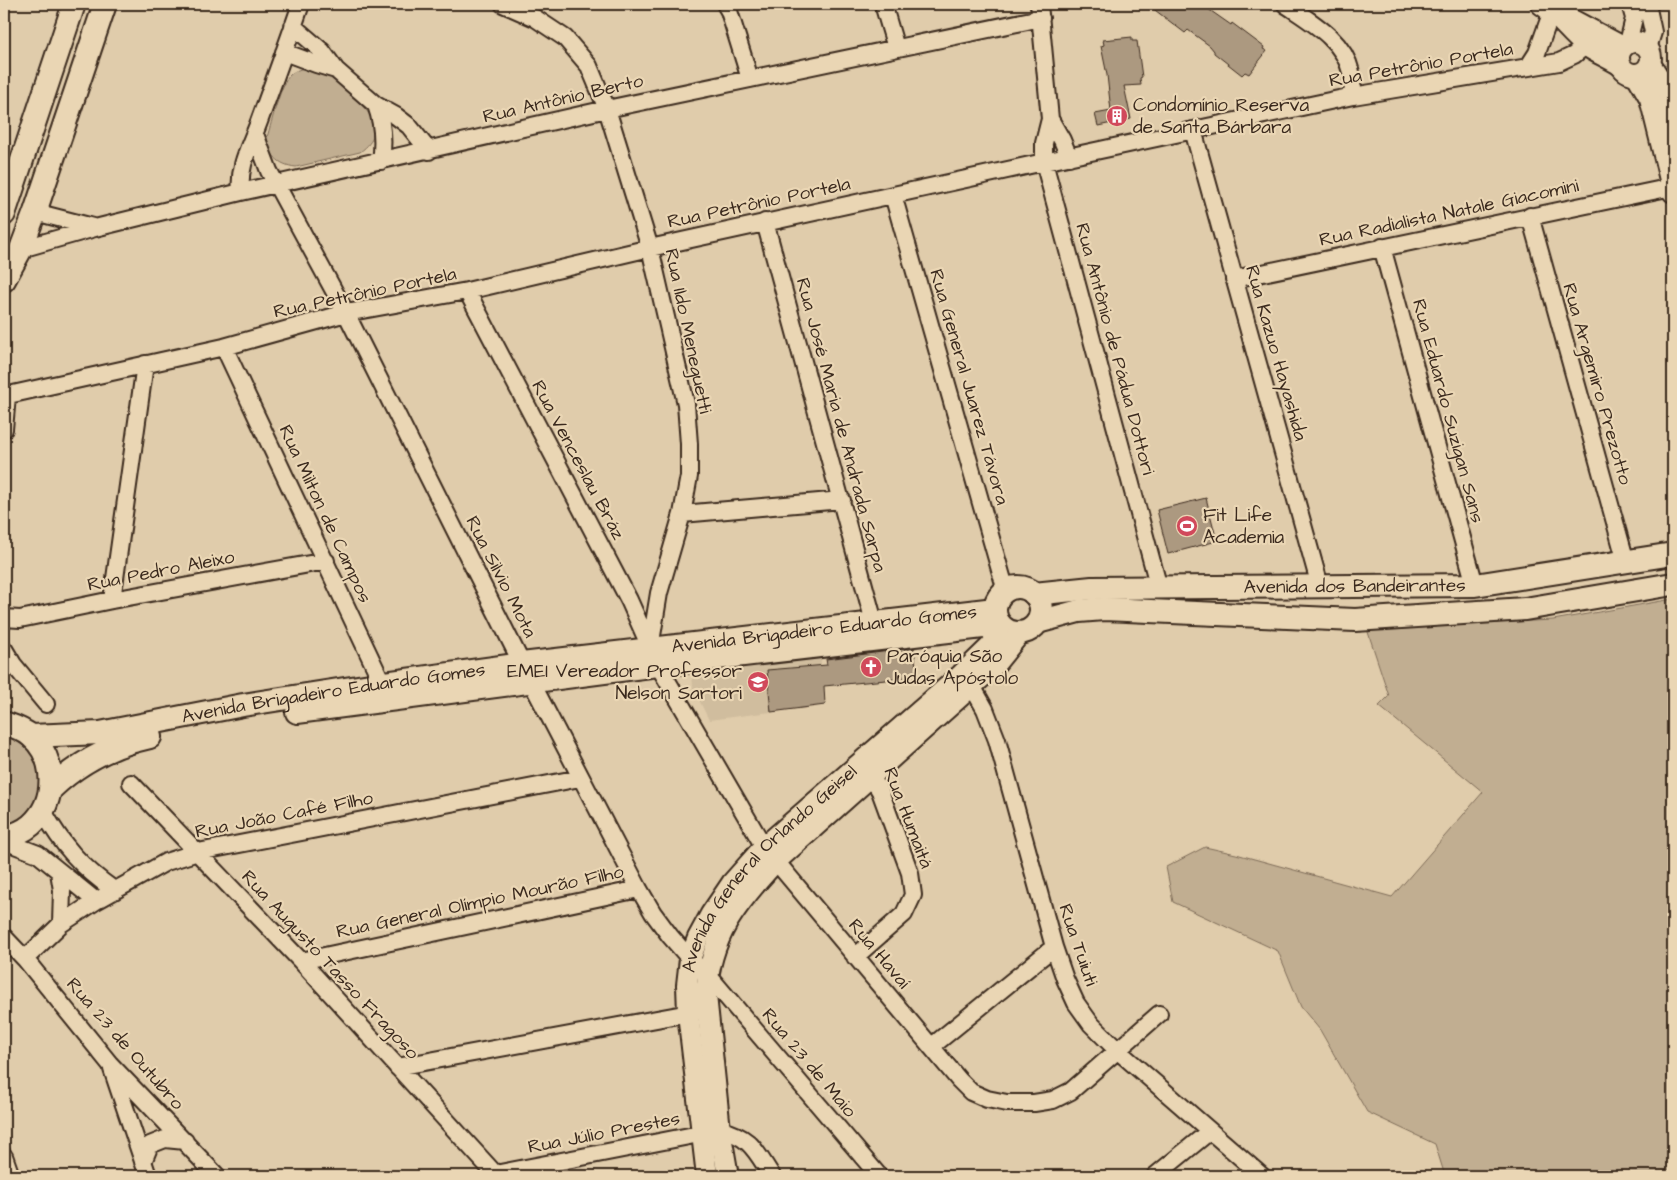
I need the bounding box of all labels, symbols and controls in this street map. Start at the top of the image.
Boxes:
street label: Rua Petrônio Portela [1327,35,1515,94]
street label: Rua Antônio Berto [480,67,646,131]
place label: Condomínio Reserva de Santa Bárbara [1133,92,1309,141]
building icon: Condomínio Reserva de Santa Bárbara [1105,104,1129,128]
street label: Rua Petrônio Portela [665,170,853,236]
street label: Rua Radialista Natale Giacomini [1317,172,1581,254]
street label: Rua Antônio de Pádua Dottori [1068,220,1162,478]
street label: Rua Ildo Meneguetti [656,246,719,416]
street label: Rua Petrônio Portela [271,260,459,326]
street label: Rua Kazuo Hayashida [1237,262,1314,445]
street label: Rua General Juarez Távora [922,266,1016,508]
street label: Rua José Maria de Andrada Sarpa [789,275,893,575]
street label: Rua Argemiro Prezotto [1554,280,1639,489]
street label: Rua Eduardo Suzigan Sans [1404,296,1491,526]
street label: Rua Venceslau Bráz [525,376,632,545]
street label: Rua Milton de Campos [272,420,378,608]
place label: Fit Life Academia [1203,502,1285,551]
street label: Rua Silvio Mota [459,511,543,643]
sports icon: Fit Life Academia [1175,514,1199,538]
street label: Rua Pedro Aleixo [85,543,237,598]
street label: Avenida dos Bandeirantes [1244,572,1466,600]
street label: Avenida Brigadeiro Eduardo Gomes [670,598,978,660]
place label: Paróquia São Judas Apóstolo [887,643,1019,692]
church icon: Paróquia São Judas Apóstolo [859,655,883,679]
street label: Avenida Brigadeiro Eduardo Gomes [179,656,487,730]
place label: EMEI Vereador Professor Nelson Sartori [507,658,743,707]
school or university icon: EMEI Vereador Professor Nelson Sartori [746,670,770,694]
street label: Avenida General Orlando Geisel [675,758,863,974]
street label: Rua Humaitá [876,764,940,873]
street label: Rua João Café Filho [193,784,376,845]
street label: Rua General Olímpio Mourão Filho [334,858,626,946]
street label: Rua Augusto Tasso Fragoso [234,864,425,1067]
street label: Rua Tuiuti [1051,900,1105,990]
street label: Rua Havaí [842,913,916,995]
street label: Rua 23 de Outubro [60,972,190,1116]
street label: Rua 23 de Maio [755,1003,863,1124]
street label: Rua Júlio Prestes [526,1105,682,1161]

